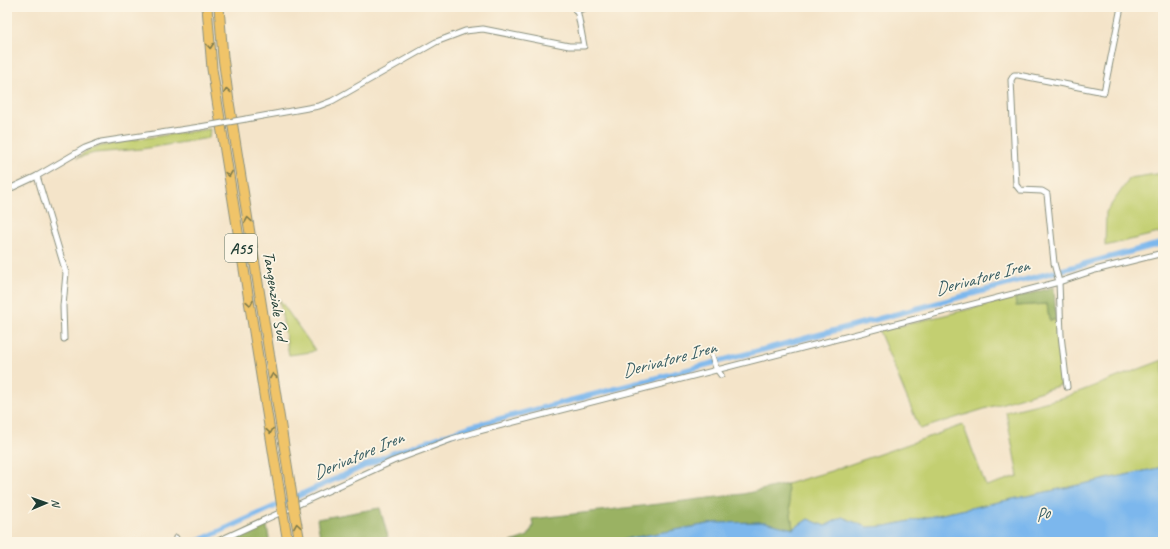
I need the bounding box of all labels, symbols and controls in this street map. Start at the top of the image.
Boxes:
one-way arrow [206,43,215,49]
one-way arrow [223,88,232,94]
one-way arrow [224,171,233,178]
one-way arrow [244,217,253,223]
road number: A55 [225,234,257,262]
street label: Tangenziale Sud [258,250,293,345]
water label: Derivatore Iren [933,253,1033,300]
one-way arrow [245,300,253,306]
water label: Derivatore Iren [620,335,720,382]
one-way arrow [269,373,278,379]
water label: Derivatore Iren [309,425,408,484]
one-way arrow [265,428,274,434]
north arrow [26,483,66,523]
text: N [49,499,63,508]
water label: Po [1032,501,1054,526]
one-way arrow [293,522,302,529]

